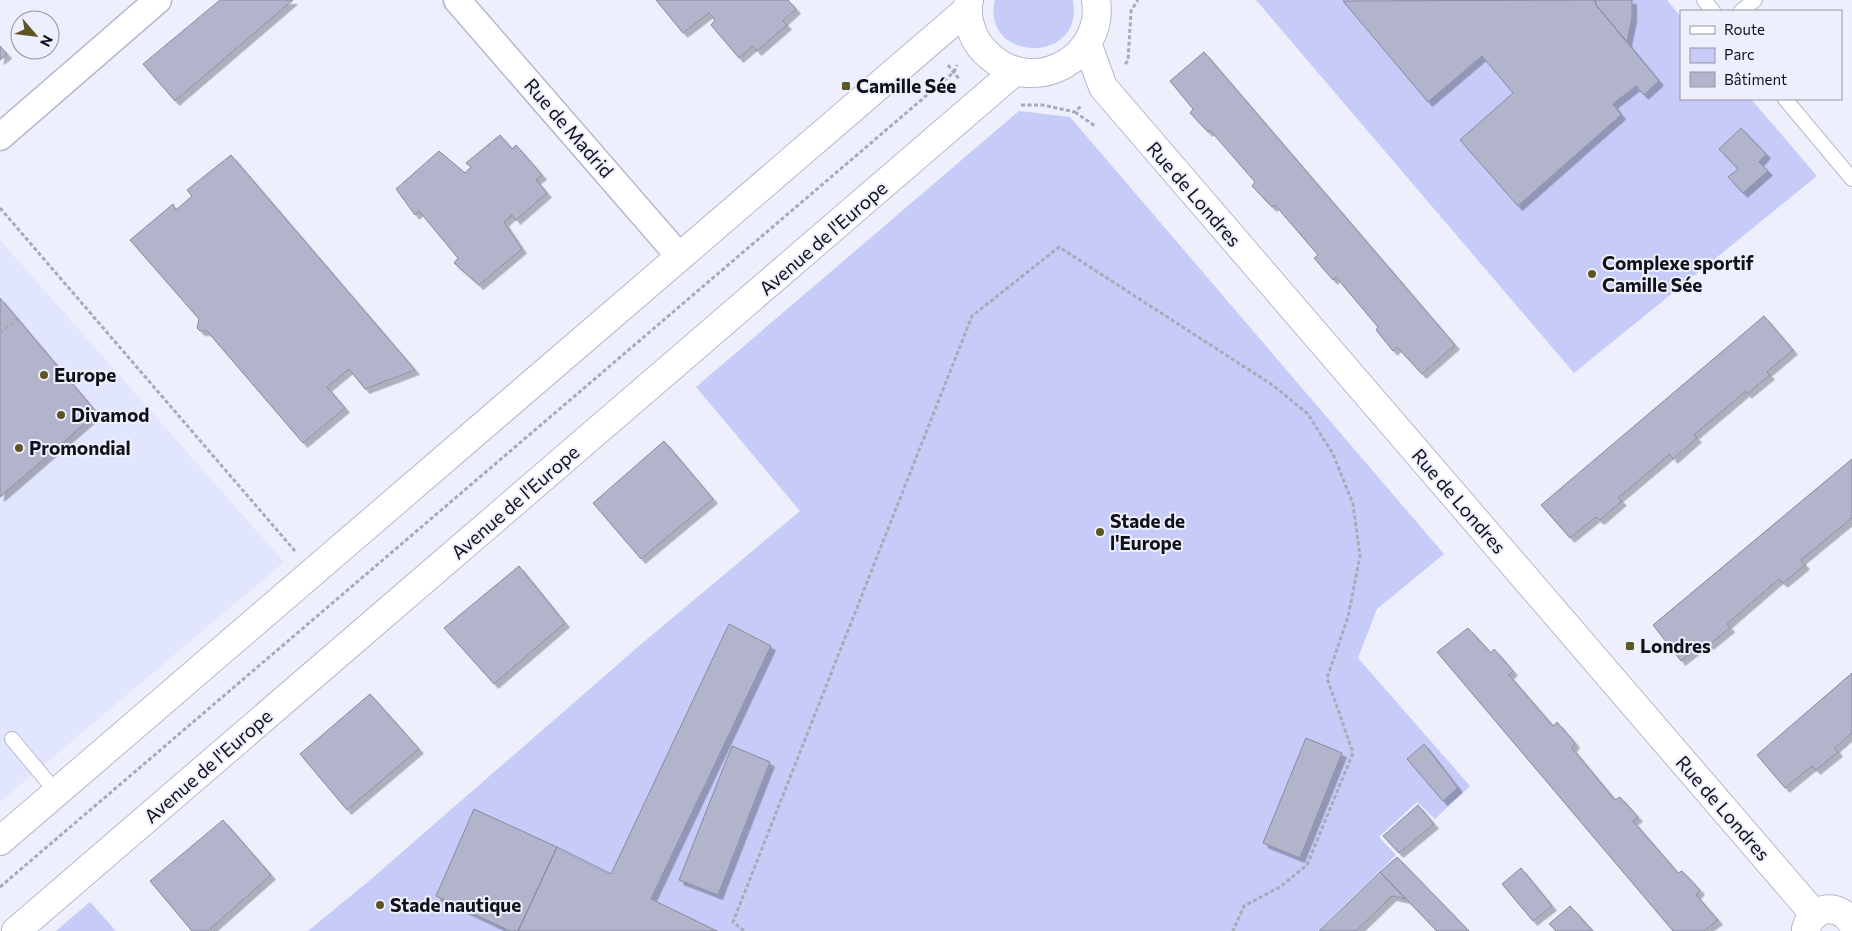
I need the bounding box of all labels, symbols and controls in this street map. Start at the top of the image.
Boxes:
north arrow [10,10,60,60]
legend [1680,10,1842,100]
text: Route [1724,20,1765,38]
text: N [37,33,57,50]
text: Parc [1724,45,1754,63]
text: Bâtiment [1724,70,1787,88]
street label: Rue de Madrid [520,73,619,182]
place label: Camille Sée [856,74,956,97]
marker: Camille Sée [840,80,852,92]
street label: Rue de Londres [1143,136,1246,251]
street label: Avenue de l'Europe [754,176,891,299]
place label: Complexe sportif Camille Sée [1602,251,1754,296]
marker: Complexe sportif Camille Sée [1586,268,1598,280]
place label: Europe [54,363,116,386]
marker: Europe [38,369,50,381]
place label: Divamod [71,403,149,426]
marker: Divamod [55,409,67,421]
place label: Promondial [29,436,131,459]
street label: Avenue de l'Europe [446,440,583,563]
marker: Promondial [13,442,25,454]
street label: Rue de Londres [1408,443,1511,558]
place label: Stade de l'Europe [1110,509,1185,554]
marker: Stade de l'Europe [1094,526,1106,538]
place label: Londres [1640,634,1711,657]
marker: Londres [1624,640,1636,652]
street label: Avenue de l'Europe [139,704,276,827]
street label: Rue de Londres [1672,750,1775,865]
place label: Stade nautique [390,893,521,916]
marker: Stade nautique [374,899,386,911]

